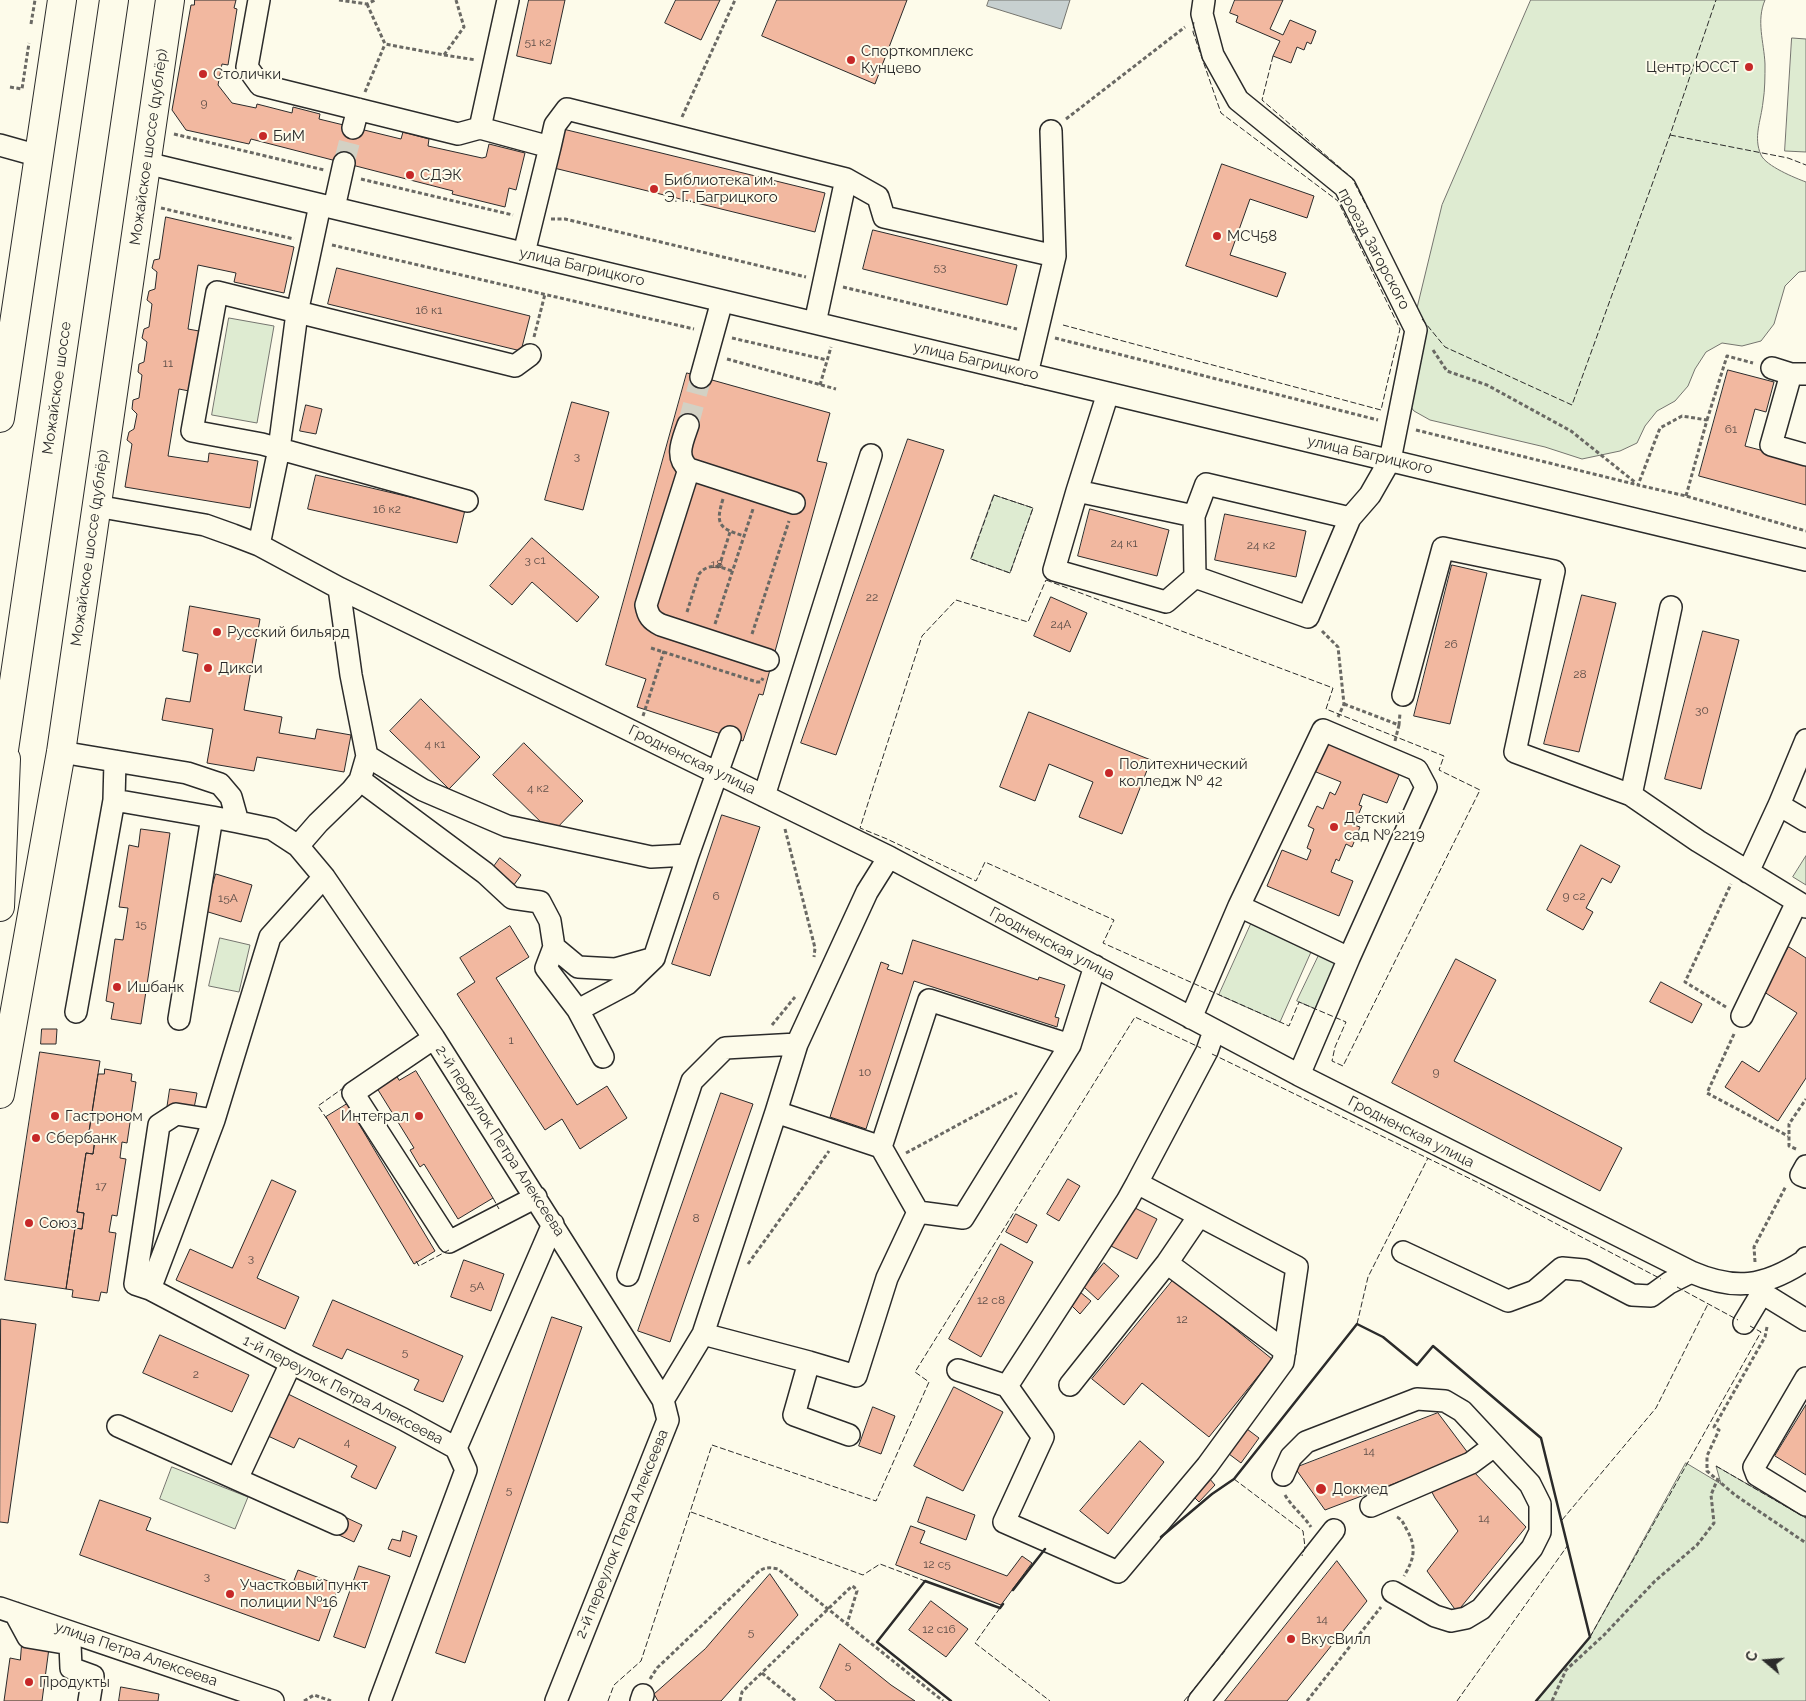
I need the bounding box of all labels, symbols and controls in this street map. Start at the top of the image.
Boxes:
house number: 51 к2 [524,35,552,49]
place label: Спорткомплекс Кунцево [861,42,973,77]
street label: Можайское шоссе (дублёр) [126,48,172,246]
marker: Спорткомплекс Кунцево [845,54,857,66]
place label: Центр ЮССТ [1646,58,1739,76]
marker: Центр ЮССТ [1743,61,1755,73]
place label: Столички [213,65,281,83]
marker: Столички [197,68,209,80]
house number: 9 [200,96,208,110]
place label: БиМ [273,127,305,145]
marker: БиМ [257,130,269,142]
place label: СДЭК [420,166,462,184]
marker: СДЭК [404,169,416,181]
place label: Библиотека им. Э. Г. Багрицкого [664,171,778,206]
marker: Библиотека им. Э. Г. Багрицкого [648,183,660,195]
street label: проезд Загорского [1334,185,1414,313]
place label: МСЧ58 [1227,227,1277,245]
marker: МСЧ58 [1211,230,1223,242]
street label: улица Багрицкого [517,244,647,290]
house number: 53 [934,260,946,274]
house number: 16 к1 [416,303,442,317]
street label: Можайское шоссе [39,320,75,456]
street label: улица Багрицкого [911,338,1041,384]
house number: 11 [163,356,173,370]
house number: 61 [1725,422,1737,436]
street label: улица Багрицкого [1305,432,1435,478]
street label: Можайское шоссе (дублёр) [67,449,113,647]
house number: 3 [574,449,580,463]
house number: 16 к2 [373,502,401,516]
house number: 24 к1 [1110,536,1138,550]
house number: 24 к2 [1247,538,1275,552]
house number: 3 с1 [524,553,546,567]
house number: 18 [711,557,723,571]
house number: 22 [866,590,878,604]
house number: 24А [1051,617,1071,631]
place label: Русский бильярд [227,623,350,641]
marker: Русский бильярд [211,626,223,638]
house number: 26 [1444,637,1458,651]
place label: Дикси [218,659,263,677]
marker: Дикси [202,662,214,674]
house number: 28 [1573,667,1587,681]
house number: 30 [1695,703,1709,717]
street label: Гродненская улица [626,721,758,799]
house number: 4 к1 [425,737,445,751]
place label: Политехнический колледж № 42 [1119,755,1248,790]
marker: Политехнический колледж № 42 [1103,767,1115,779]
house number: 4 к2 [527,781,549,795]
place label: Детский сад № 2219 [1344,809,1425,844]
marker: Детский сад № 2219 [1328,821,1340,833]
house number: 6 [712,889,720,903]
house number: 9 с2 [1563,889,1585,903]
house number: 15А [218,891,238,905]
street label: Гродненская улица [986,903,1118,985]
house number: 15 [135,917,147,931]
place label: Ишбанк [127,978,184,996]
marker: Ишбанк [111,981,123,993]
house number: 1 [508,1033,514,1047]
street label: 2-й переулок Петра Алексеева [431,1042,569,1240]
house number: 10 [859,1065,871,1079]
house number: 9 [1432,1065,1440,1079]
street label: Гродненская улица [1345,1092,1477,1172]
place label: Гастроном [65,1107,143,1125]
place label: Интеграл [341,1107,409,1125]
marker: Гастроном [49,1110,61,1122]
marker: Интеграл [413,1110,425,1122]
place label: Сбербанк [46,1129,117,1147]
marker: Сбербанк [30,1132,42,1144]
house number: 17 [95,1179,107,1193]
house number: 8 [692,1211,700,1225]
place label: Союз [39,1214,77,1232]
marker: Союз [23,1217,35,1229]
house number: 3 [248,1251,254,1265]
house number: 5А [470,1279,484,1293]
house number: 12 с8 [977,1293,1005,1307]
house number: 12 [1176,1312,1188,1326]
street label: 1-й переулок Петра Алексеева [240,1331,446,1449]
house number: 5 [402,1345,408,1359]
house number: 2 [193,1367,199,1381]
street label: 2-й переулок Петра Алексеева [572,1427,672,1641]
house number: 4 [344,1435,350,1449]
house number: 14 [1363,1444,1375,1458]
place label: Докмед [1332,1480,1388,1498]
marker: Докмед [1314,1482,1328,1496]
house number: 5 [506,1483,512,1497]
house number: 14 [1478,1511,1490,1525]
house number: 12 с5 [923,1557,951,1571]
house number: 3 [204,1569,210,1583]
place label: Участковый пункт полиции №16 [240,1576,368,1611]
marker: Участковый пункт полиции №16 [224,1588,236,1600]
house number: 14 [1316,1612,1328,1626]
street label: улица Петра Алексеева [52,1618,220,1690]
house number: 12 с16 [922,1622,956,1636]
house number: 5 [748,1625,754,1639]
place label: ВкусВилл [1301,1630,1371,1648]
marker: ВкусВилл [1285,1633,1297,1645]
north arrow [1741,1636,1791,1686]
text: С [1743,1649,1761,1663]
house number: 5 [845,1658,851,1672]
place label: Продукты [39,1673,110,1691]
marker: Продукты [23,1676,35,1688]

